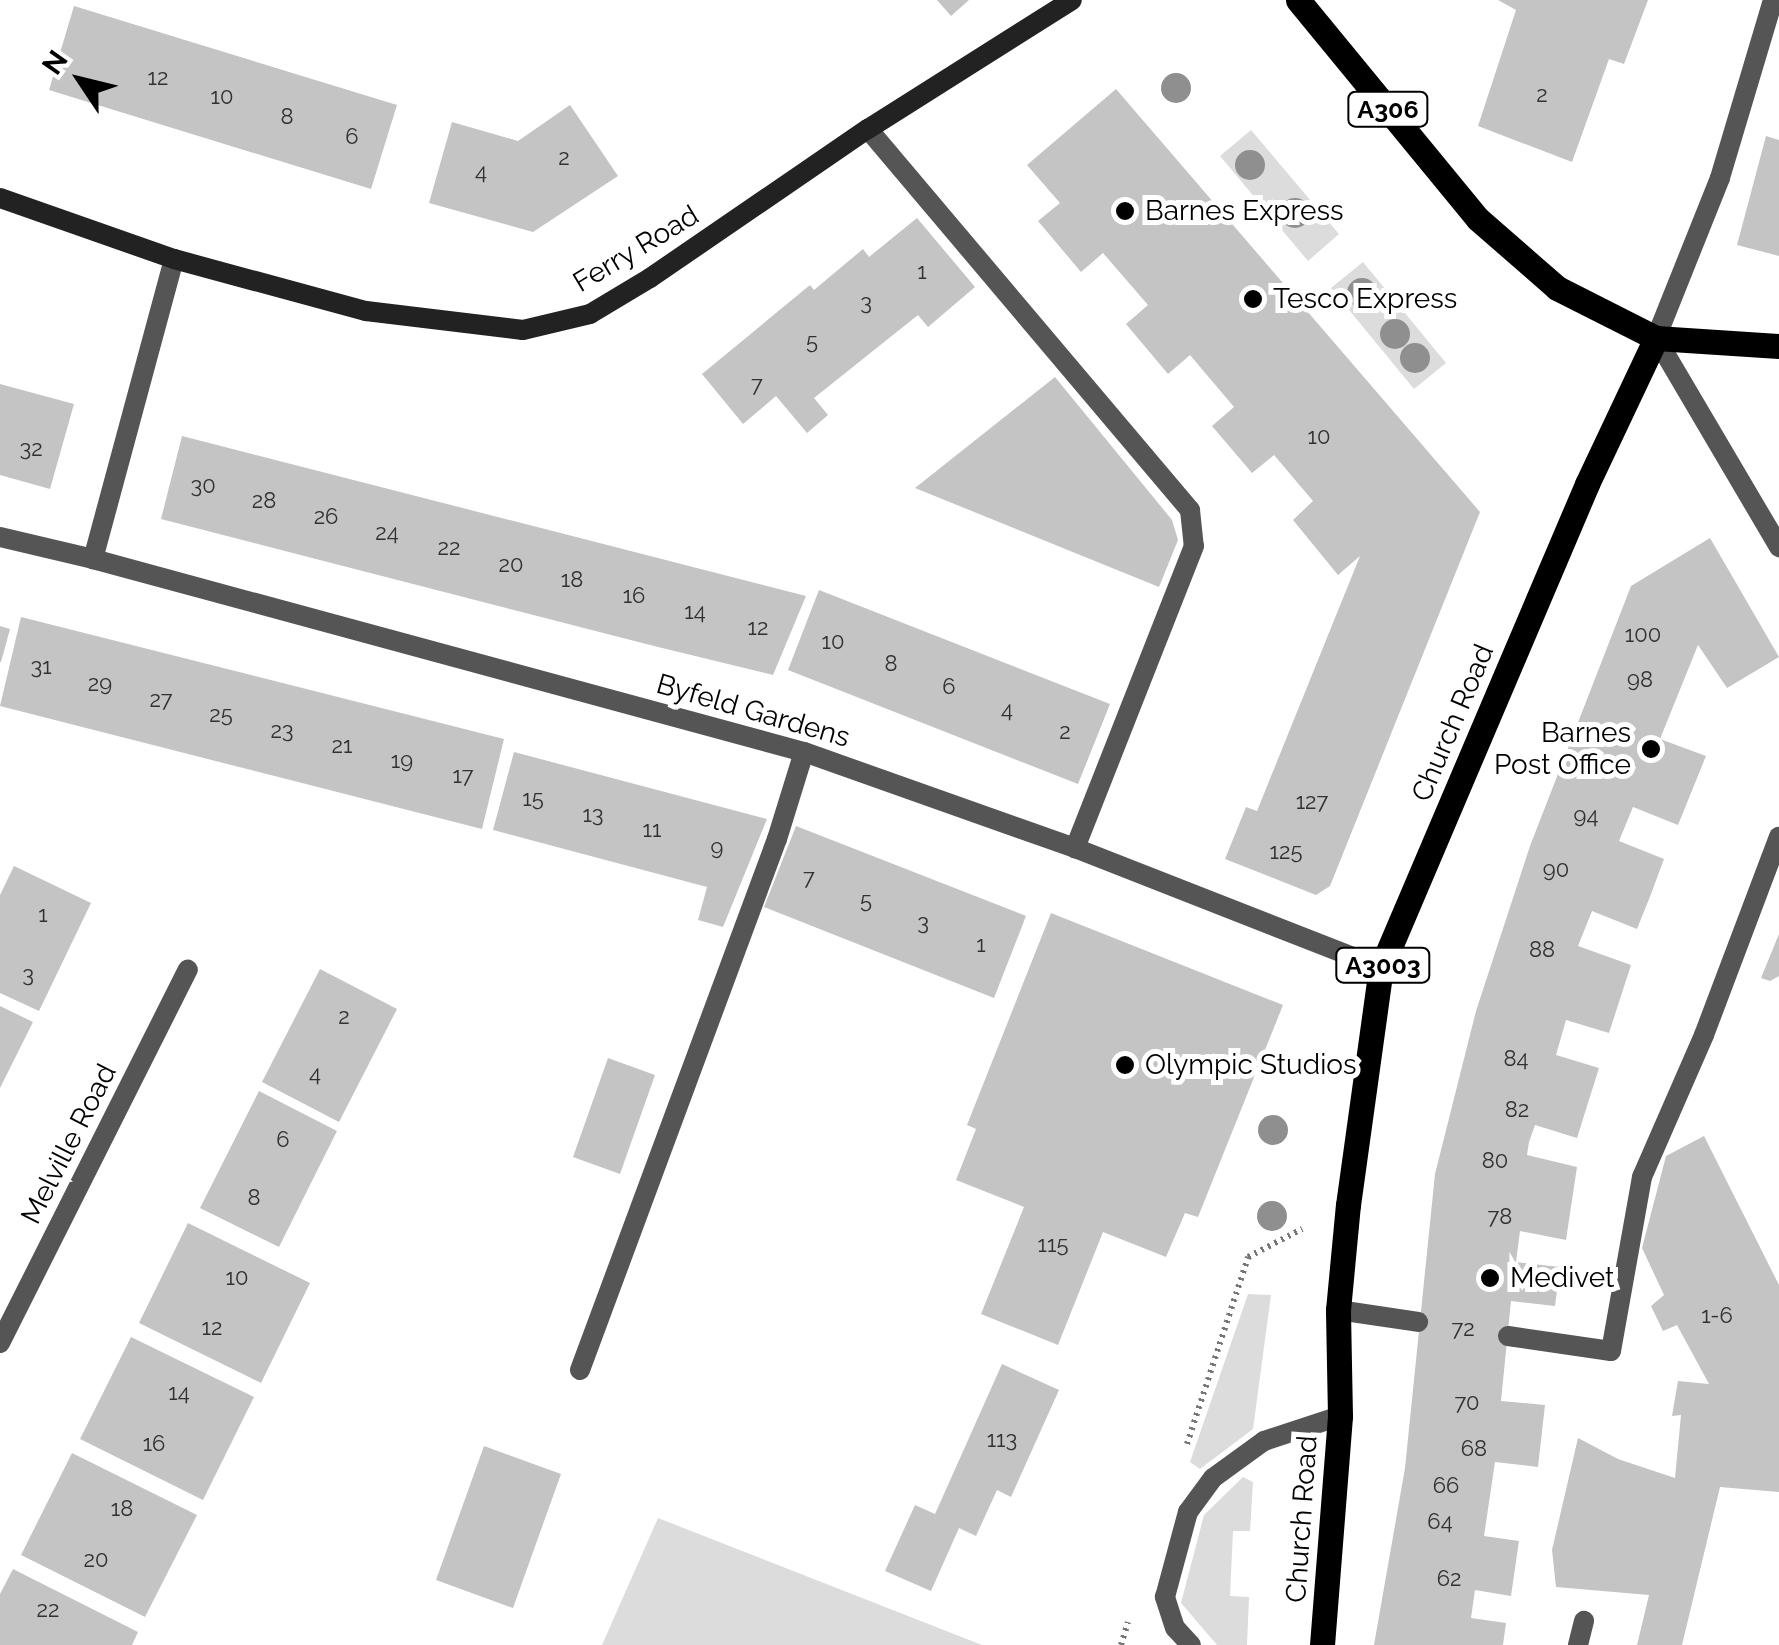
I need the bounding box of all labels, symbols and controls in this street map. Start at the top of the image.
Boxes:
north arrow [30,30,130,130]
text: N [35,44,75,81]
house number: 12 [148,65,168,91]
house number: 2 [1536,82,1548,108]
house number: 10 [211,84,233,110]
road number: A306 [1346,89,1430,129]
house number: 8 [280,104,294,130]
house number: 6 [345,124,359,150]
house number: 2 [558,145,570,171]
house number: 4 [475,159,487,185]
place label: Barnes Express [1145,194,1343,228]
street label: Ferry Road [567,198,705,300]
marker: Barnes Express [1114,200,1136,222]
house number: 1 [917,259,927,285]
place label: Tesco Express [1273,282,1457,316]
marker: Tesco Express [1242,288,1264,310]
house number: 3 [860,290,872,316]
house number: 5 [806,329,818,355]
house number: 7 [751,372,763,398]
house number: 10 [1308,424,1330,450]
house number: 32 [19,436,43,462]
house number: 30 [190,473,216,499]
house number: 28 [252,488,276,514]
house number: 26 [314,504,338,530]
house number: 24 [375,520,399,546]
house number: 22 [438,535,460,561]
house number: 20 [499,552,523,578]
house number: 18 [561,567,583,593]
house number: 16 [623,583,645,609]
house number: 14 [684,599,706,625]
house number: 12 [748,615,768,641]
house number: 100 [1625,622,1661,648]
house number: 10 [822,629,844,655]
street label: Church Road [1405,639,1501,807]
house number: 8 [884,651,898,677]
house number: 31 [30,654,52,680]
street label: Byfeld Gardens [652,667,854,755]
house number: 98 [1627,667,1653,693]
house number: 29 [88,671,112,697]
house number: 6 [942,674,956,700]
house number: 27 [149,687,173,713]
house number: 4 [1001,697,1013,723]
house number: 25 [209,702,233,728]
place label: Barnes Post Office [1494,716,1631,782]
house number: 23 [270,718,294,744]
house number: 2 [1059,719,1071,745]
house number: 21 [332,733,352,759]
marker: Barnes Post Office [1640,738,1662,760]
house number: 19 [391,748,413,774]
house number: 17 [452,763,474,789]
house number: 15 [522,786,544,812]
house number: 127 [1296,789,1328,815]
house number: 13 [582,802,604,828]
house number: 94 [1574,803,1598,829]
house number: 11 [643,817,661,843]
house number: 9 [711,835,723,861]
house number: 125 [1270,839,1302,865]
house number: 90 [1543,857,1569,883]
house number: 7 [803,865,815,891]
house number: 5 [860,888,872,914]
house number: 1 [38,902,48,928]
house number: 3 [917,910,929,936]
house number: 1 [976,932,986,958]
house number: 88 [1529,937,1555,963]
road number: A3003 [1333,945,1433,985]
house number: 3 [22,962,34,988]
house number: 2 [338,1004,350,1030]
house number: 84 [1503,1046,1529,1072]
place label: Olympic Studios [1145,1048,1356,1082]
marker: Olympic Studios [1114,1054,1136,1076]
street label: Melville Road [14,1058,124,1230]
house number: 4 [309,1061,321,1087]
house number: 82 [1505,1097,1529,1123]
house number: 6 [276,1127,290,1153]
house number: 80 [1482,1148,1508,1174]
house number: 8 [247,1185,261,1211]
house number: 78 [1488,1204,1512,1230]
house number: 115 [1038,1232,1068,1258]
place label: Medivet [1510,1261,1614,1295]
house number: 10 [226,1265,248,1291]
marker: Medivet [1479,1267,1501,1289]
house number: 1-6 [1701,1303,1733,1329]
house number: 12 [202,1315,222,1341]
house number: 72 [1451,1316,1475,1342]
house number: 14 [168,1380,190,1406]
house number: 70 [1454,1390,1480,1416]
house number: 113 [987,1427,1017,1453]
house number: 16 [143,1431,165,1457]
street label: Church Road [1279,1434,1325,1604]
house number: 68 [1461,1436,1487,1462]
house number: 66 [1433,1473,1459,1499]
house number: 18 [111,1496,133,1522]
house number: 64 [1427,1509,1453,1535]
house number: 20 [84,1547,108,1573]
house number: 62 [1437,1566,1461,1592]
house number: 22 [37,1597,59,1623]

